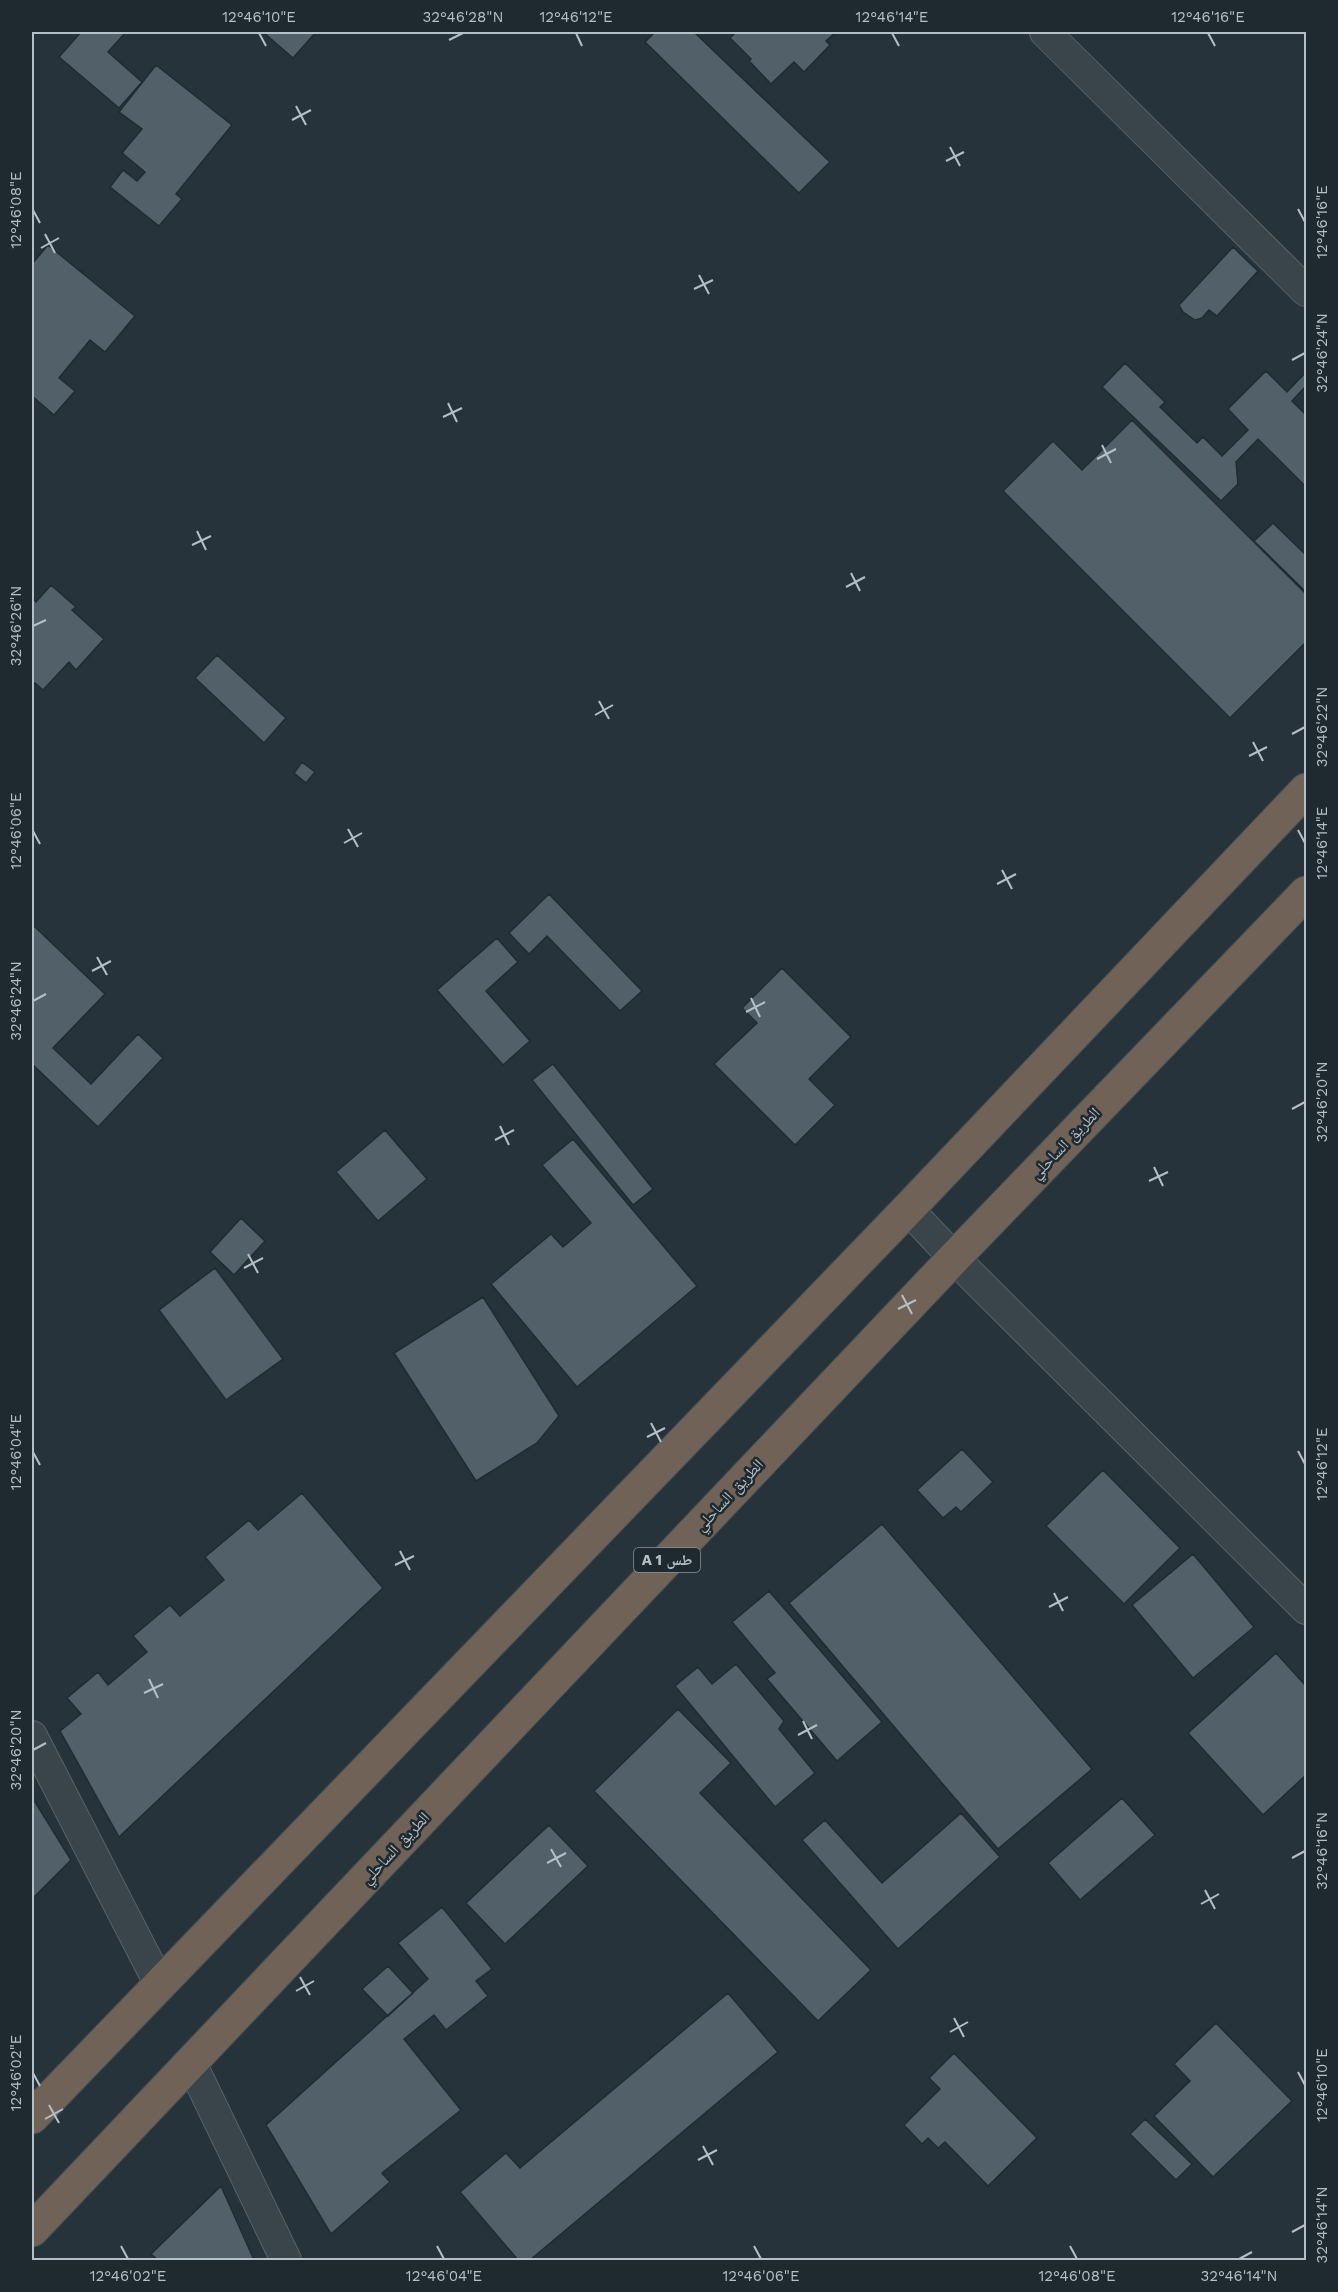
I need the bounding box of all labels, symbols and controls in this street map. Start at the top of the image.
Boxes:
text: 12°46'10"E [222,8,296,26]
text: 32°46'28"N [423,8,503,26]
text: 12°46'12"E [539,8,613,26]
text: 12°46'14"E [856,8,928,26]
text: 12°46'16"E [1171,8,1245,26]
text: 12°46'08"E [7,171,25,249]
text: 12°46'16"E [1313,185,1331,259]
text: 32°46'24"N [1313,313,1331,393]
text: 32°46'26"N [7,586,25,666]
text: 32°46'22"N [1313,687,1331,767]
text: 12°46'06"E [7,793,25,869]
text: 12°46'14"E [1313,807,1331,879]
text: 32°46'24"N [7,961,25,1041]
text: 32°46'20"N [1313,1062,1331,1142]
street label: الطريق الساحلي [1026,1103,1106,1185]
text: 12°46'04"E [7,1414,25,1490]
text: 12°46'12"E [1313,1427,1331,1501]
street label: الطريق الساحلي [691,1455,770,1537]
road number: A 1 طس [634,1548,700,1572]
text: 32°46'20"N [7,1710,25,1790]
street label: الطريق الساحلي [357,1808,436,1890]
text: 32°46'16"N [1313,1812,1331,1890]
text: 12°46'02"E [7,2035,25,2111]
text: 12°46'10"E [1313,2048,1331,2122]
text: 32°46'14"N [1313,2186,1331,2264]
text: 12°46'02"E [90,2267,166,2285]
text: 12°46'04"E [406,2267,482,2285]
text: 12°46'06"E [723,2267,799,2285]
text: 12°46'08"E [1038,2267,1116,2285]
text: 32°46'14"N [1200,2267,1278,2285]

